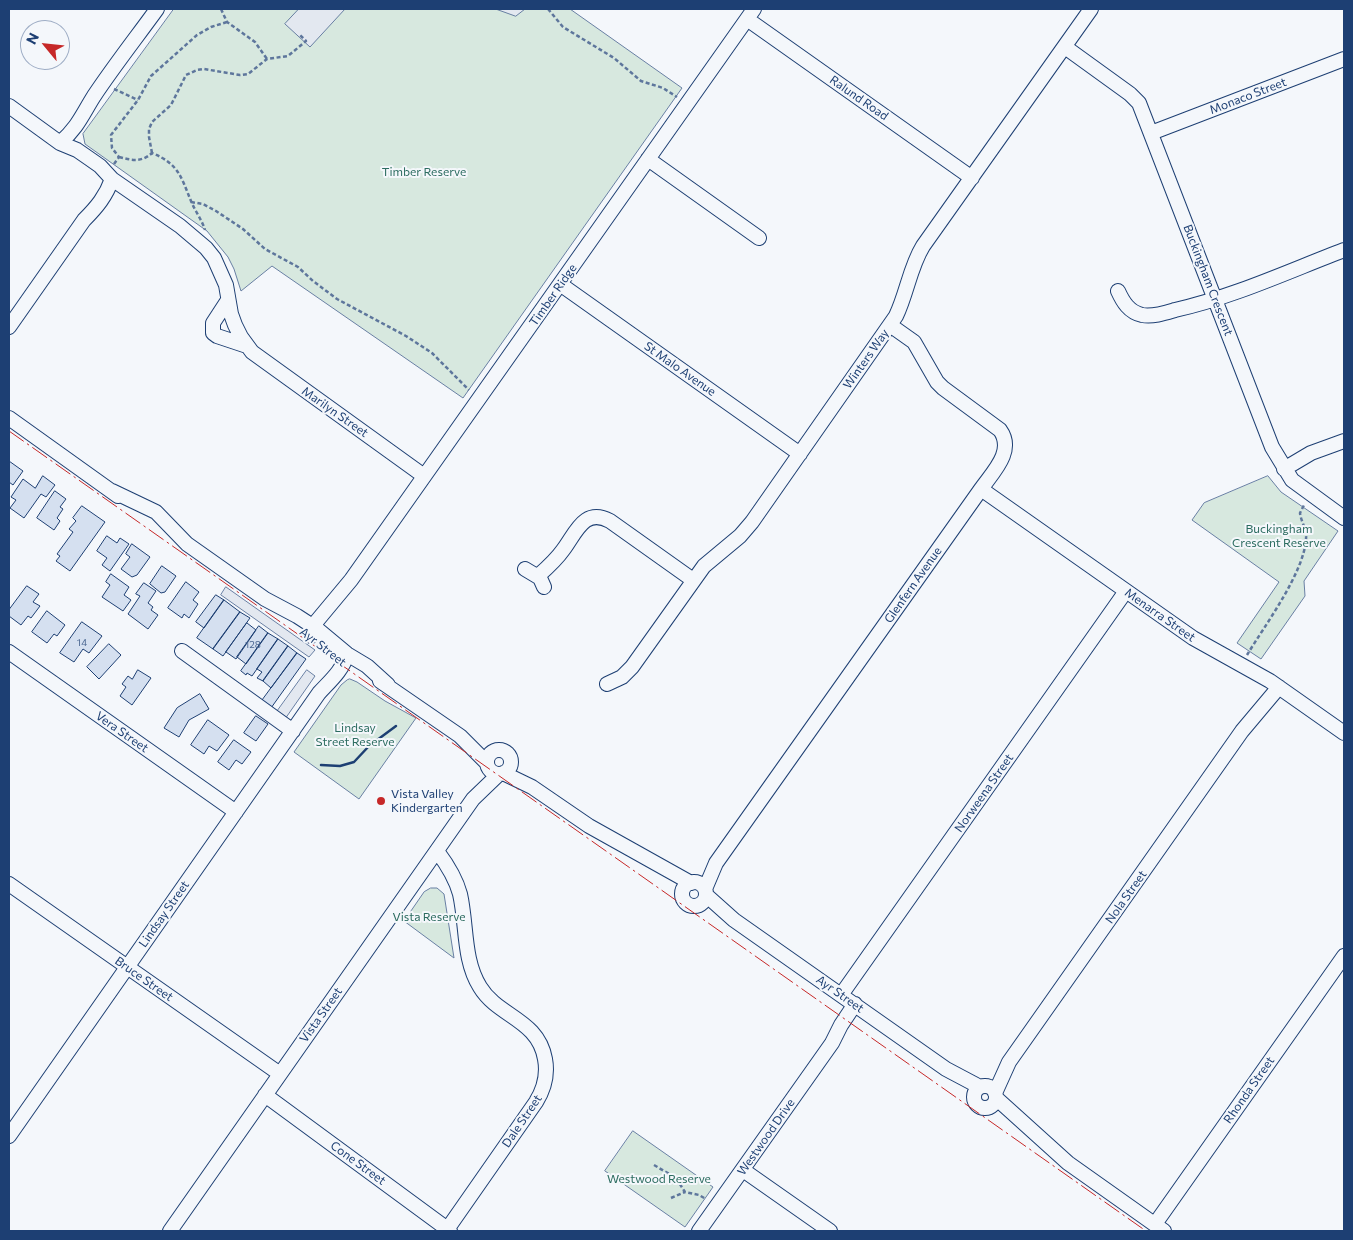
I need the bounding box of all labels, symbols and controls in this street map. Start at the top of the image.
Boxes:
north arrow [20,20,70,70]
text: N [22,30,42,47]
street label: Ralund Road [827,73,891,123]
street label: Monaco Street [1208,75,1288,117]
park label: Timber Reserve [382,165,466,179]
street label: Buckingham Crescent [1180,222,1236,338]
street label: Timber Ridge [526,261,580,329]
street label: Winters Way [840,326,892,392]
street label: St Malo Avenue [641,339,719,399]
street label: Marilyn Street [299,384,371,440]
park label: Buckingham Crescent Reserve [1232,522,1326,550]
street label: Glenfern Avenue [881,544,945,626]
street label: Menarra Street [1122,585,1198,645]
street label: Ayr Street [297,624,349,670]
house number: 14 [77,637,87,649]
house number: 128 [245,639,261,651]
street label: Vera Street [93,709,151,755]
park label: Lindsay Street Reserve [315,721,395,749]
street label: Norweena Street [952,751,1016,835]
place label: Vista Valley Kindergarten [391,787,463,815]
marker: Vista Valley Kindergarten [375,795,387,807]
street label: Nola Street [1102,868,1150,926]
street label: Lindsay Street [136,878,192,950]
park label: Vista Reserve [392,910,466,924]
street label: Bruce Street [112,954,176,1004]
street label: Ayr Street [813,972,867,1016]
street label: Vista Street [297,985,345,1045]
street label: Rhonda Street [1221,1054,1277,1126]
street label: Dale Street [499,1092,545,1150]
street label: Westwood Drive [734,1096,798,1178]
street label: Cone Street [328,1138,388,1188]
park label: Westwood Reserve [607,1172,711,1186]

